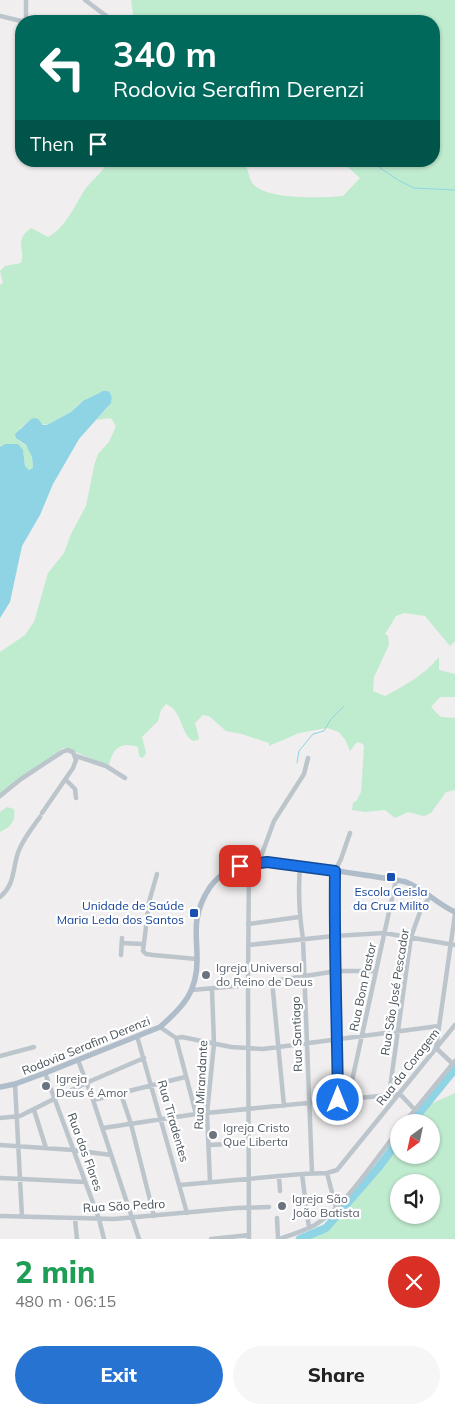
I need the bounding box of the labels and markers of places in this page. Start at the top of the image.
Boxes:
pin [219,845,261,887]
marker: Escola Geisla da Cruz Milito [385,871,397,883]
place label: Escola Geisla da Cruz Milito [353,884,429,913]
place label: Unidade de Saúde Maria Leda dos Santos [57,898,184,927]
marker: Unidade de Saúde Maria Leda dos Santos [188,907,200,919]
place label: Igreja Universal do Reino de Deus [216,960,313,989]
marker: Igreja Universal do Reino de Deus [200,969,212,981]
place label: Igreja Deus é Amor [56,1071,128,1100]
marker: Igreja Deus é Amor [40,1080,52,1092]
place label: Igreja Cristo Que Liberta [223,1120,290,1149]
marker: Igreja Cristo Que Liberta [207,1129,219,1141]
place label: Igreja São João Batista [292,1191,360,1220]
marker: Igreja São João Batista [276,1200,288,1212]

